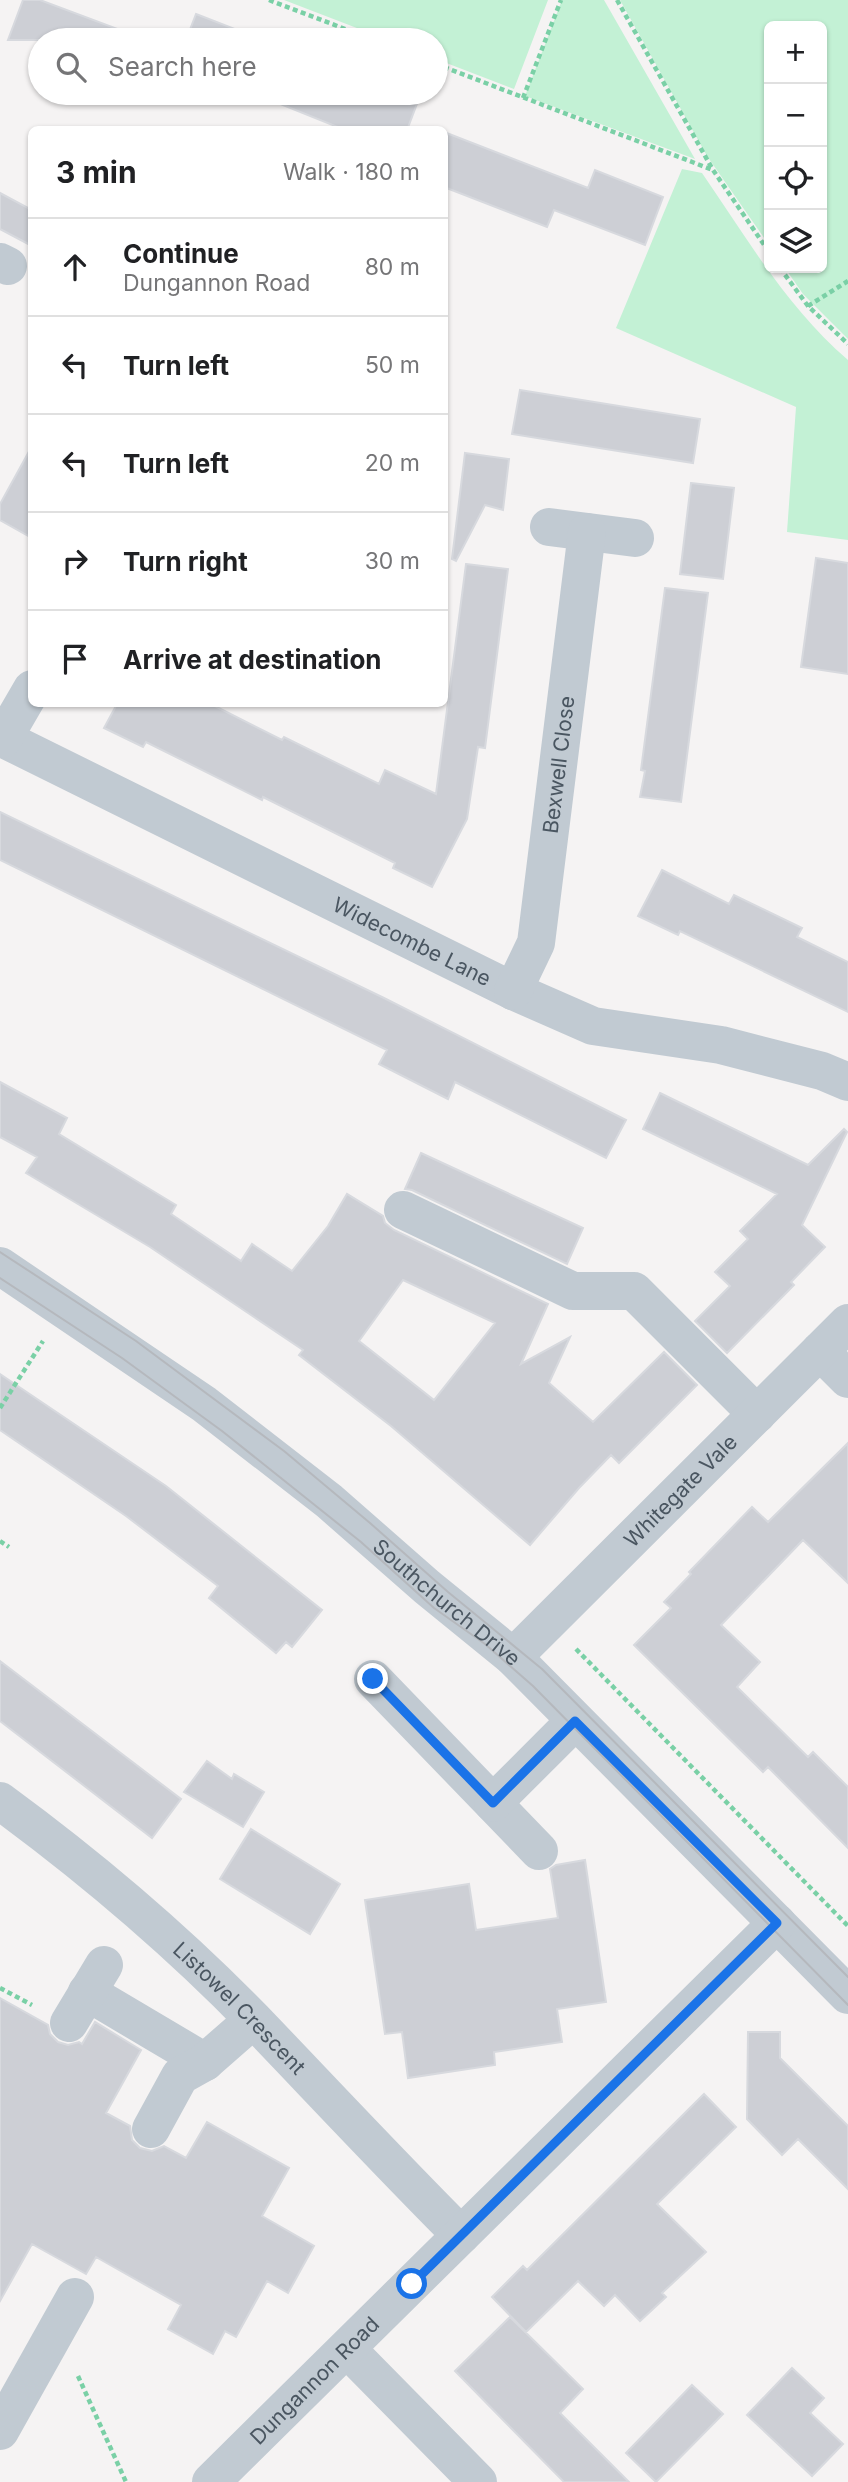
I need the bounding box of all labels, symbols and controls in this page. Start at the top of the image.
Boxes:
map controls [764,21,827,273]
button: + [764,21,827,84]
search box [28,28,448,105]
icon: search [52,48,90,86]
text: Search here [108,51,257,82]
button: − [764,84,827,147]
button: locate [764,147,827,210]
text: 3 min [56,154,137,190]
text: Walk · 180 m [283,158,420,186]
button: layers [764,210,827,273]
text: Continue [123,238,239,269]
icon: ahead [56,248,94,286]
text: 80 m [365,253,420,281]
text: Dungannon Road [123,269,310,297]
icon: left [56,346,94,384]
text: Turn left [123,350,229,381]
text: 50 m [365,351,420,379]
icon: left [56,444,94,482]
text: Turn left [123,448,229,479]
text: 20 m [365,449,420,477]
icon: right [56,542,94,580]
text: Turn right [123,546,248,577]
text: 30 m [365,547,420,575]
icon: arrive [56,640,94,678]
text: Arrive at destination [123,644,382,675]
street label: Bexwell Close [537,694,579,835]
street label: Widecombe Lane [329,891,495,991]
street label: Whitegate Vale [618,1429,742,1552]
street label: Southchurch Drive [368,1533,526,1670]
route end [357,1663,388,1694]
street label: Listowel Crescent [169,1936,311,2079]
route start [396,2268,427,2299]
street label: Dungannon Road [245,2311,384,2449]

